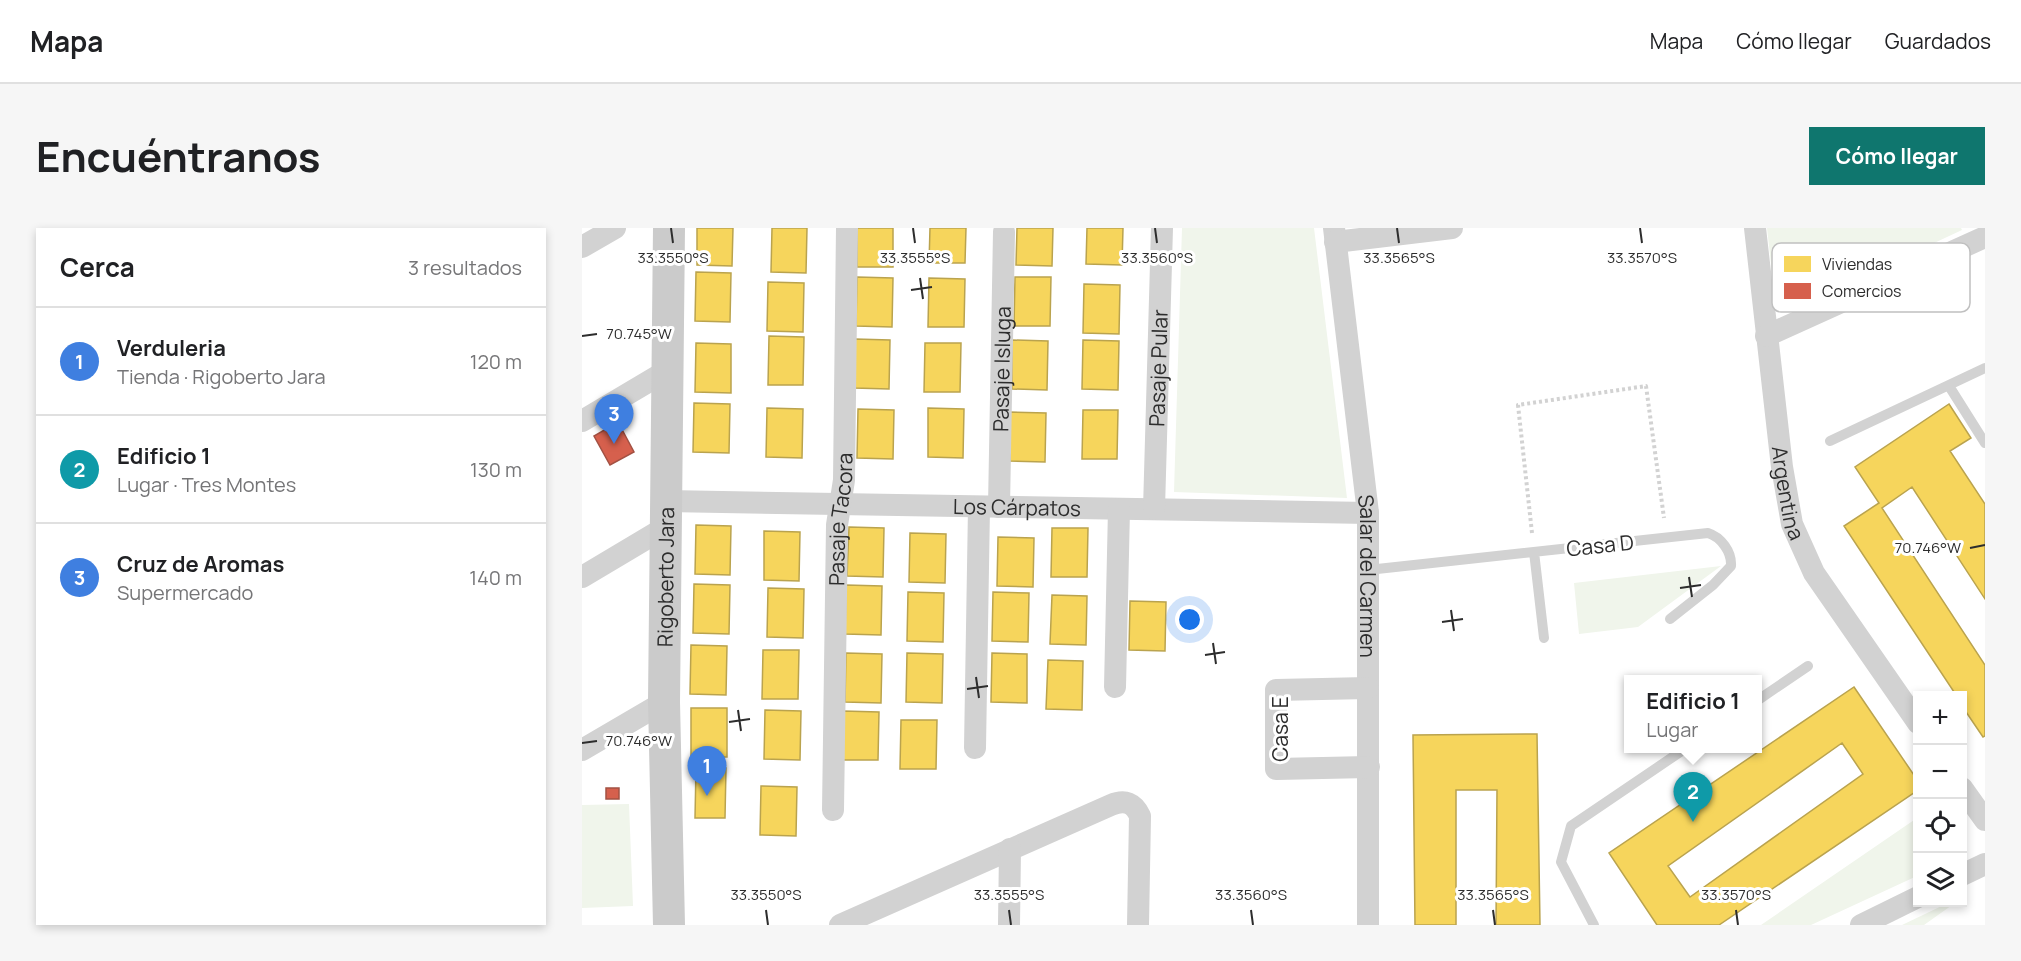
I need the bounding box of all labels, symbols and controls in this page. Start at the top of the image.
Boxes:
text: Mapa [30,22,103,60]
text: Mapa [1650,27,1703,55]
text: Cómo llegar [1736,27,1852,55]
text: Guardados [1885,27,1991,55]
text: Encuéntranos [36,127,321,185]
button: Cómo llegar [1809,127,1985,185]
legend [1772,243,1970,312]
text: 33.3550°S [637,247,709,268]
text: 33.3555°S [880,247,950,268]
text: 33.3560°S [1121,247,1193,268]
text: 33.3565°S [1363,247,1435,268]
text: 33.3570°S [1607,247,1677,268]
text: Cerca [60,249,135,285]
text: Viviendas [1822,253,1892,275]
text: 3 resultados [408,254,522,281]
text: Comercios [1822,280,1902,302]
street label: Pasaje Isluga [986,306,1017,432]
street label: Pasaje Pular [1142,308,1174,427]
text: 70.745°W [606,323,672,344]
text: Verduleria [117,333,226,363]
text: 1 [75,348,84,375]
text: 120 m [470,348,522,375]
text: Tienda · Rigoberto Jara [117,363,326,390]
pin: 3 [594,394,633,444]
text: Edificio 1 [117,441,211,471]
street label: Argentina [1766,445,1811,544]
street label: Pasaje Tacora [822,453,858,586]
text: 2 [74,456,85,483]
text: 130 m [470,456,522,483]
text: Lugar · Tres Montes [117,471,296,498]
street label: Los Cárpatos [953,492,1081,522]
street label: Salar del Carmen [1352,493,1382,658]
street label: Rigoberto Jara [651,507,680,647]
street label: Casa D [1565,528,1635,562]
text: 70.746°W [1895,537,1961,558]
text: Cruz de Aromas [117,549,284,579]
text: 3 [74,564,85,591]
text: 140 m [469,564,522,591]
text: Supermercado [117,579,253,606]
your location [1175,605,1204,634]
popup [1624,675,1762,753]
text: Edificio 1 [1646,686,1740,716]
map controls [1913,691,1967,907]
button: + [1913,691,1967,745]
street label: Casa E [1266,696,1294,762]
text: Lugar [1646,716,1698,743]
text: 70.746°W [606,730,672,751]
button: − [1913,745,1967,799]
pin: 1 [688,746,726,796]
pin: 2 [1674,772,1712,822]
button: locate [1913,799,1967,853]
button: layers [1913,853,1967,907]
text: 33.3550°S [730,884,802,905]
text: 33.3555°S [974,884,1044,905]
text: 33.3560°S [1215,884,1287,905]
text: 33.3565°S [1457,884,1529,905]
text: 33.3570°S [1701,884,1771,905]

